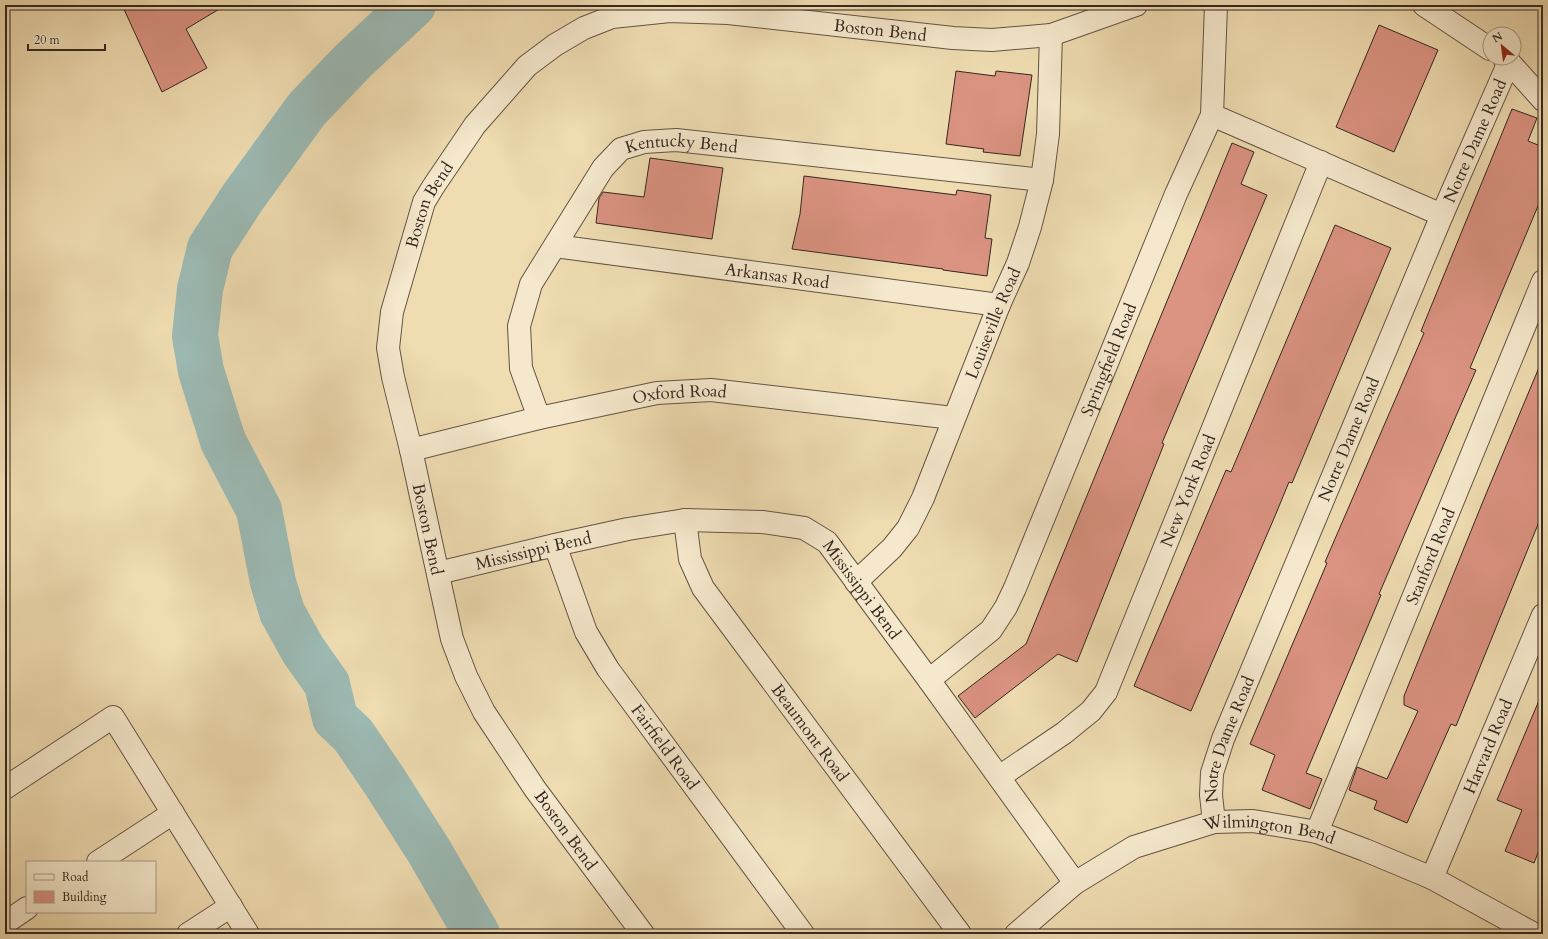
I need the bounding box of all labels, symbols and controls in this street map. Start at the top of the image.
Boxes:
street label: Boston Bend [833,14,928,47]
scale bar [28,26,105,52]
north arrow [1482,26,1522,66]
text: N [1490,29,1506,47]
text: 20 m [34,32,61,48]
street label: Notre Dame Road [1438,75,1512,206]
street label: Kentucky Bend [622,129,739,159]
street label: Boston Bend [400,157,459,251]
street label: Arkansas Road [723,258,831,294]
street label: Louiseville Road [960,264,1027,382]
street label: Springfield Road [1075,300,1142,420]
street label: Notre Dame Road [1313,374,1385,505]
street label: Oxford Road [630,379,728,410]
street label: New York Road [1155,431,1221,550]
street label: Boston Bend [407,481,448,577]
street label: Stanford Road [1400,505,1461,608]
street label: Mississippi Bend [473,526,594,576]
street label: Mississippi Bend [817,535,906,644]
street label: Notre Dame Road [1199,672,1260,804]
street label: Beaumont Road [766,679,854,786]
street label: Harvard Road [1458,695,1518,797]
street label: Fairfield Road [626,700,704,794]
street label: Boston Bend [529,786,602,875]
street label: Wilmington Bend [1200,809,1338,850]
legend [26,861,156,913]
text: Road [62,869,89,885]
text: Building [62,889,107,905]

